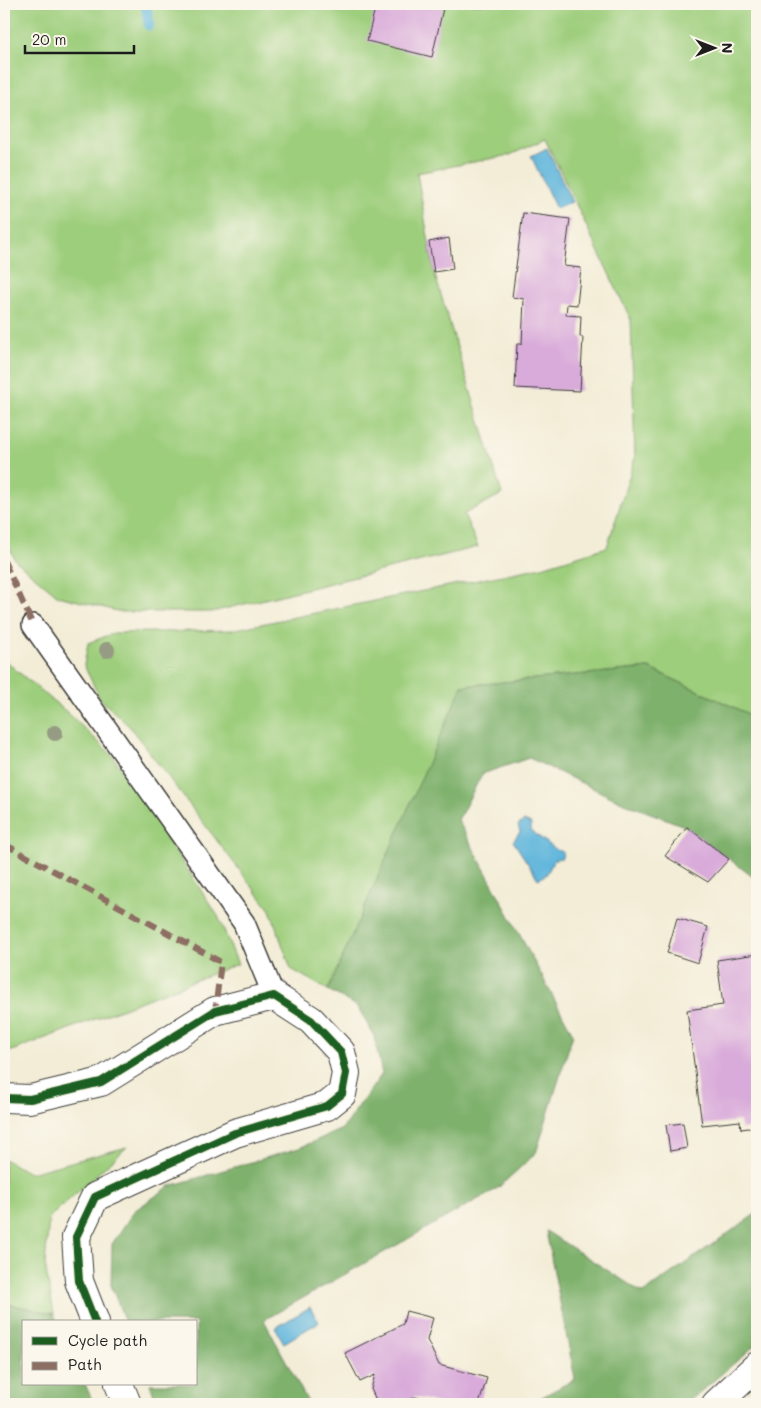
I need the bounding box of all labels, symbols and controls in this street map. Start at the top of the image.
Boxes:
scale bar [25,22,134,54]
north arrow [688,22,738,72]
text: 20 m [32,29,66,49]
text: N [718,43,737,53]
legend [22,1320,198,1386]
text: Cycle path [68,1330,147,1350]
text: Path [68,1354,102,1374]

